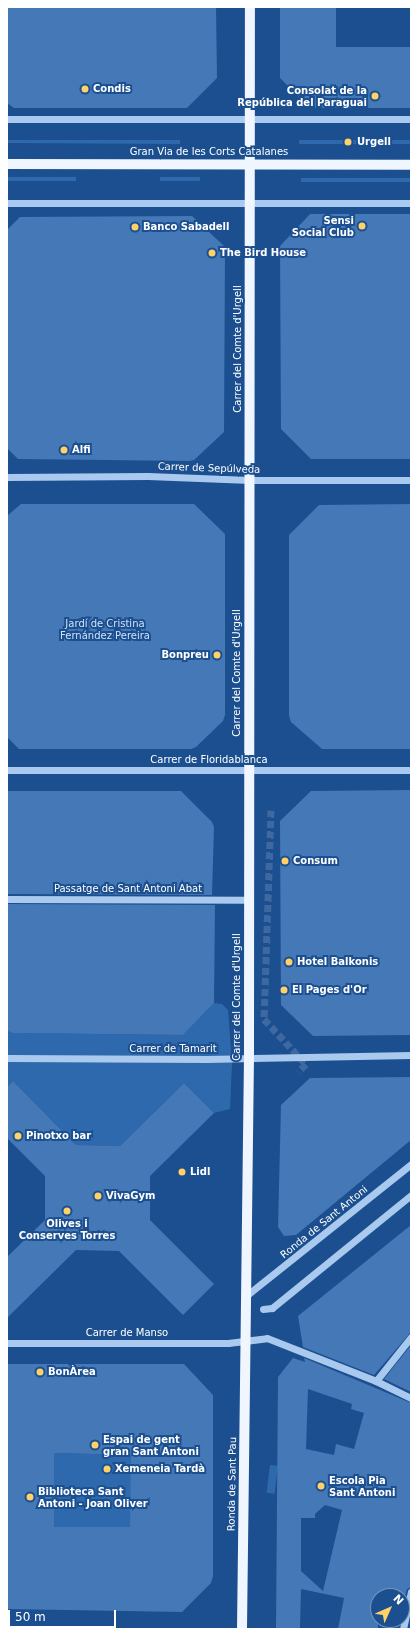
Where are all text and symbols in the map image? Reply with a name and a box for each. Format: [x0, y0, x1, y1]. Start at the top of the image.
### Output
place label: Condis [93, 83, 131, 95]
marker: Condis [80, 84, 90, 94]
place label: Consolat de la República del Paraguai [237, 84, 367, 108]
marker: Consolat de la República del Paraguai [370, 91, 380, 101]
marker: Urgell [342, 136, 354, 148]
place label: Urgell [357, 136, 391, 148]
street label: Gran Via de les Corts Catalanes [130, 146, 288, 158]
place label: Sensi Social Club [292, 214, 354, 238]
place label: Banco Sabadell [143, 221, 229, 233]
marker: Sensi Social Club [357, 221, 367, 231]
marker: Banco Sabadell [130, 222, 140, 232]
place label: The Bird House [220, 247, 306, 259]
marker: The Bird House [207, 248, 217, 258]
street label: Carrer del Comte d'Urgell [232, 285, 244, 413]
place label: Alfi [72, 444, 91, 456]
marker: Alfi [59, 445, 69, 455]
street label: Carrer de Sepúlveda [158, 460, 260, 476]
street label: Carrer del Comte d'Urgell [231, 609, 243, 737]
park label: Jardí de Cristina Fernández Pereira [60, 617, 150, 640]
place label: Bonpreu [161, 649, 209, 661]
marker: Bonpreu [212, 650, 222, 660]
street label: Carrer de Floridablanca [150, 754, 268, 766]
place label: Consum [293, 855, 338, 867]
marker: Consum [280, 856, 290, 866]
street label: Passatge de Sant Antoni Abat [54, 883, 202, 895]
street label: Carrer del Comte d'Urgell [231, 933, 243, 1061]
place label: Hotel Balkonis [297, 956, 378, 968]
marker: Hotel Balkonis [284, 957, 294, 967]
place label: El Pages d'Or [292, 984, 367, 996]
marker: El Pages d'Or [279, 985, 289, 995]
street label: Carrer de Tamarit [129, 1043, 217, 1055]
place label: Pinotxo bar [26, 1130, 91, 1142]
marker: Pinotxo bar [13, 1131, 23, 1141]
place label: Lidl [190, 1166, 210, 1178]
marker: Lidl [177, 1167, 187, 1177]
street label: Ronda de Sant Antoni [278, 1183, 370, 1261]
place label: VivaGym [106, 1190, 155, 1202]
marker: VivaGym [93, 1191, 103, 1201]
marker: Olives i Conserves Torres [62, 1206, 72, 1216]
place label: Olives i Conserves Torres [19, 1217, 115, 1240]
street label: Carrer de Manso [86, 1327, 168, 1339]
place label: BonÀrea [48, 1366, 96, 1378]
marker: BonÀrea [35, 1367, 45, 1377]
place label: Espai de gent gran Sant Antoni [103, 1433, 199, 1456]
street label: Ronda de Sant Pau [225, 1437, 239, 1531]
marker: Espai de gent gran Sant Antoni [90, 1440, 100, 1450]
place label: Xemeneia Tardà [115, 1463, 205, 1475]
marker: Xemeneia Tardà [102, 1464, 112, 1474]
place label: Escola Pia Sant Antoni [329, 1474, 395, 1498]
marker: Escola Pia Sant Antoni [316, 1481, 326, 1491]
place label: Biblioteca Sant Antoni - Joan Oliver [38, 1485, 148, 1508]
marker: Biblioteca Sant Antoni - Joan Oliver [25, 1492, 35, 1502]
north arrow [370, 1588, 410, 1628]
text: N [390, 1592, 406, 1608]
scale bar [10, 1602, 118, 1628]
text: 50 m [15, 1610, 46, 1624]

